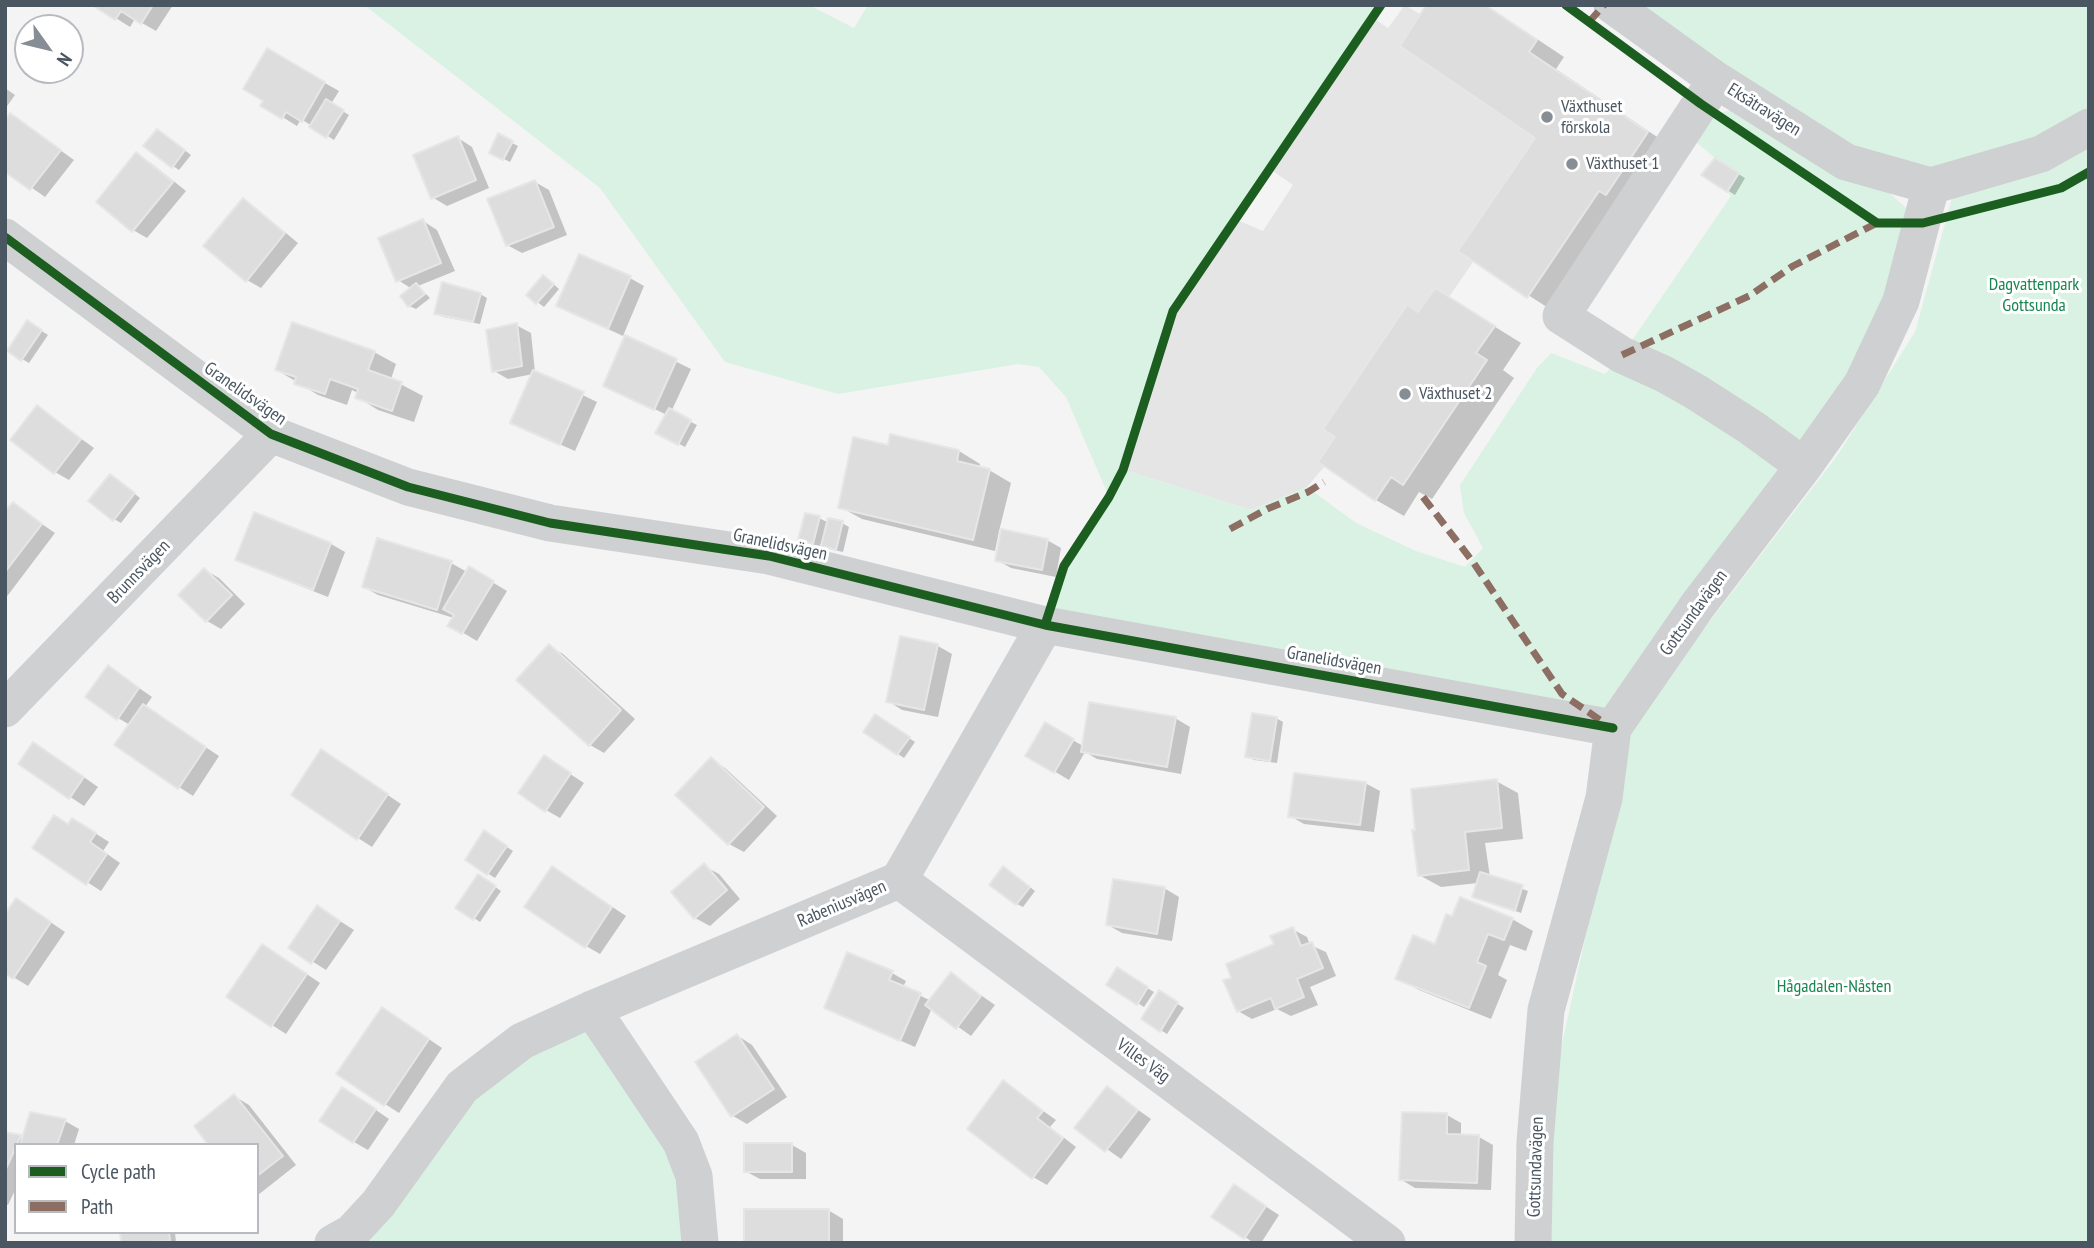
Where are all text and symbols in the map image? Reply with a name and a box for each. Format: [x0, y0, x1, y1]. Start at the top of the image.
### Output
north arrow [14, 14, 84, 84]
text: N [52, 49, 78, 71]
street label: Eksätravägen [1723, 79, 1805, 141]
place label: Växthuset förskola [1561, 96, 1622, 138]
marker: Växthuset förskola [1539, 109, 1555, 125]
place label: Växthuset 1 [1586, 153, 1659, 175]
marker: Växthuset 1 [1564, 156, 1580, 172]
park label: Dagvattenpark Gottsunda [1989, 274, 2079, 316]
street label: Granelidsvägen [200, 358, 290, 430]
place label: Växthuset 2 [1419, 383, 1492, 405]
marker: Växthuset 2 [1397, 386, 1413, 402]
street label: Granelidsvägen [731, 524, 829, 566]
street label: Brunnsvägen [103, 536, 175, 608]
street label: Gottsundavägen [1656, 566, 1732, 660]
street label: Granelidsvägen [1285, 642, 1383, 680]
street label: Rabeniusvägen [794, 876, 890, 932]
park label: Hågadalen-Nåsten [1777, 976, 1891, 998]
street label: Villes Väg [1112, 1034, 1174, 1088]
street label: Gottsundavägen [1523, 1116, 1549, 1218]
legend [14, 1143, 259, 1234]
text: Cycle path [81, 1158, 156, 1185]
text: Path [81, 1193, 113, 1220]

